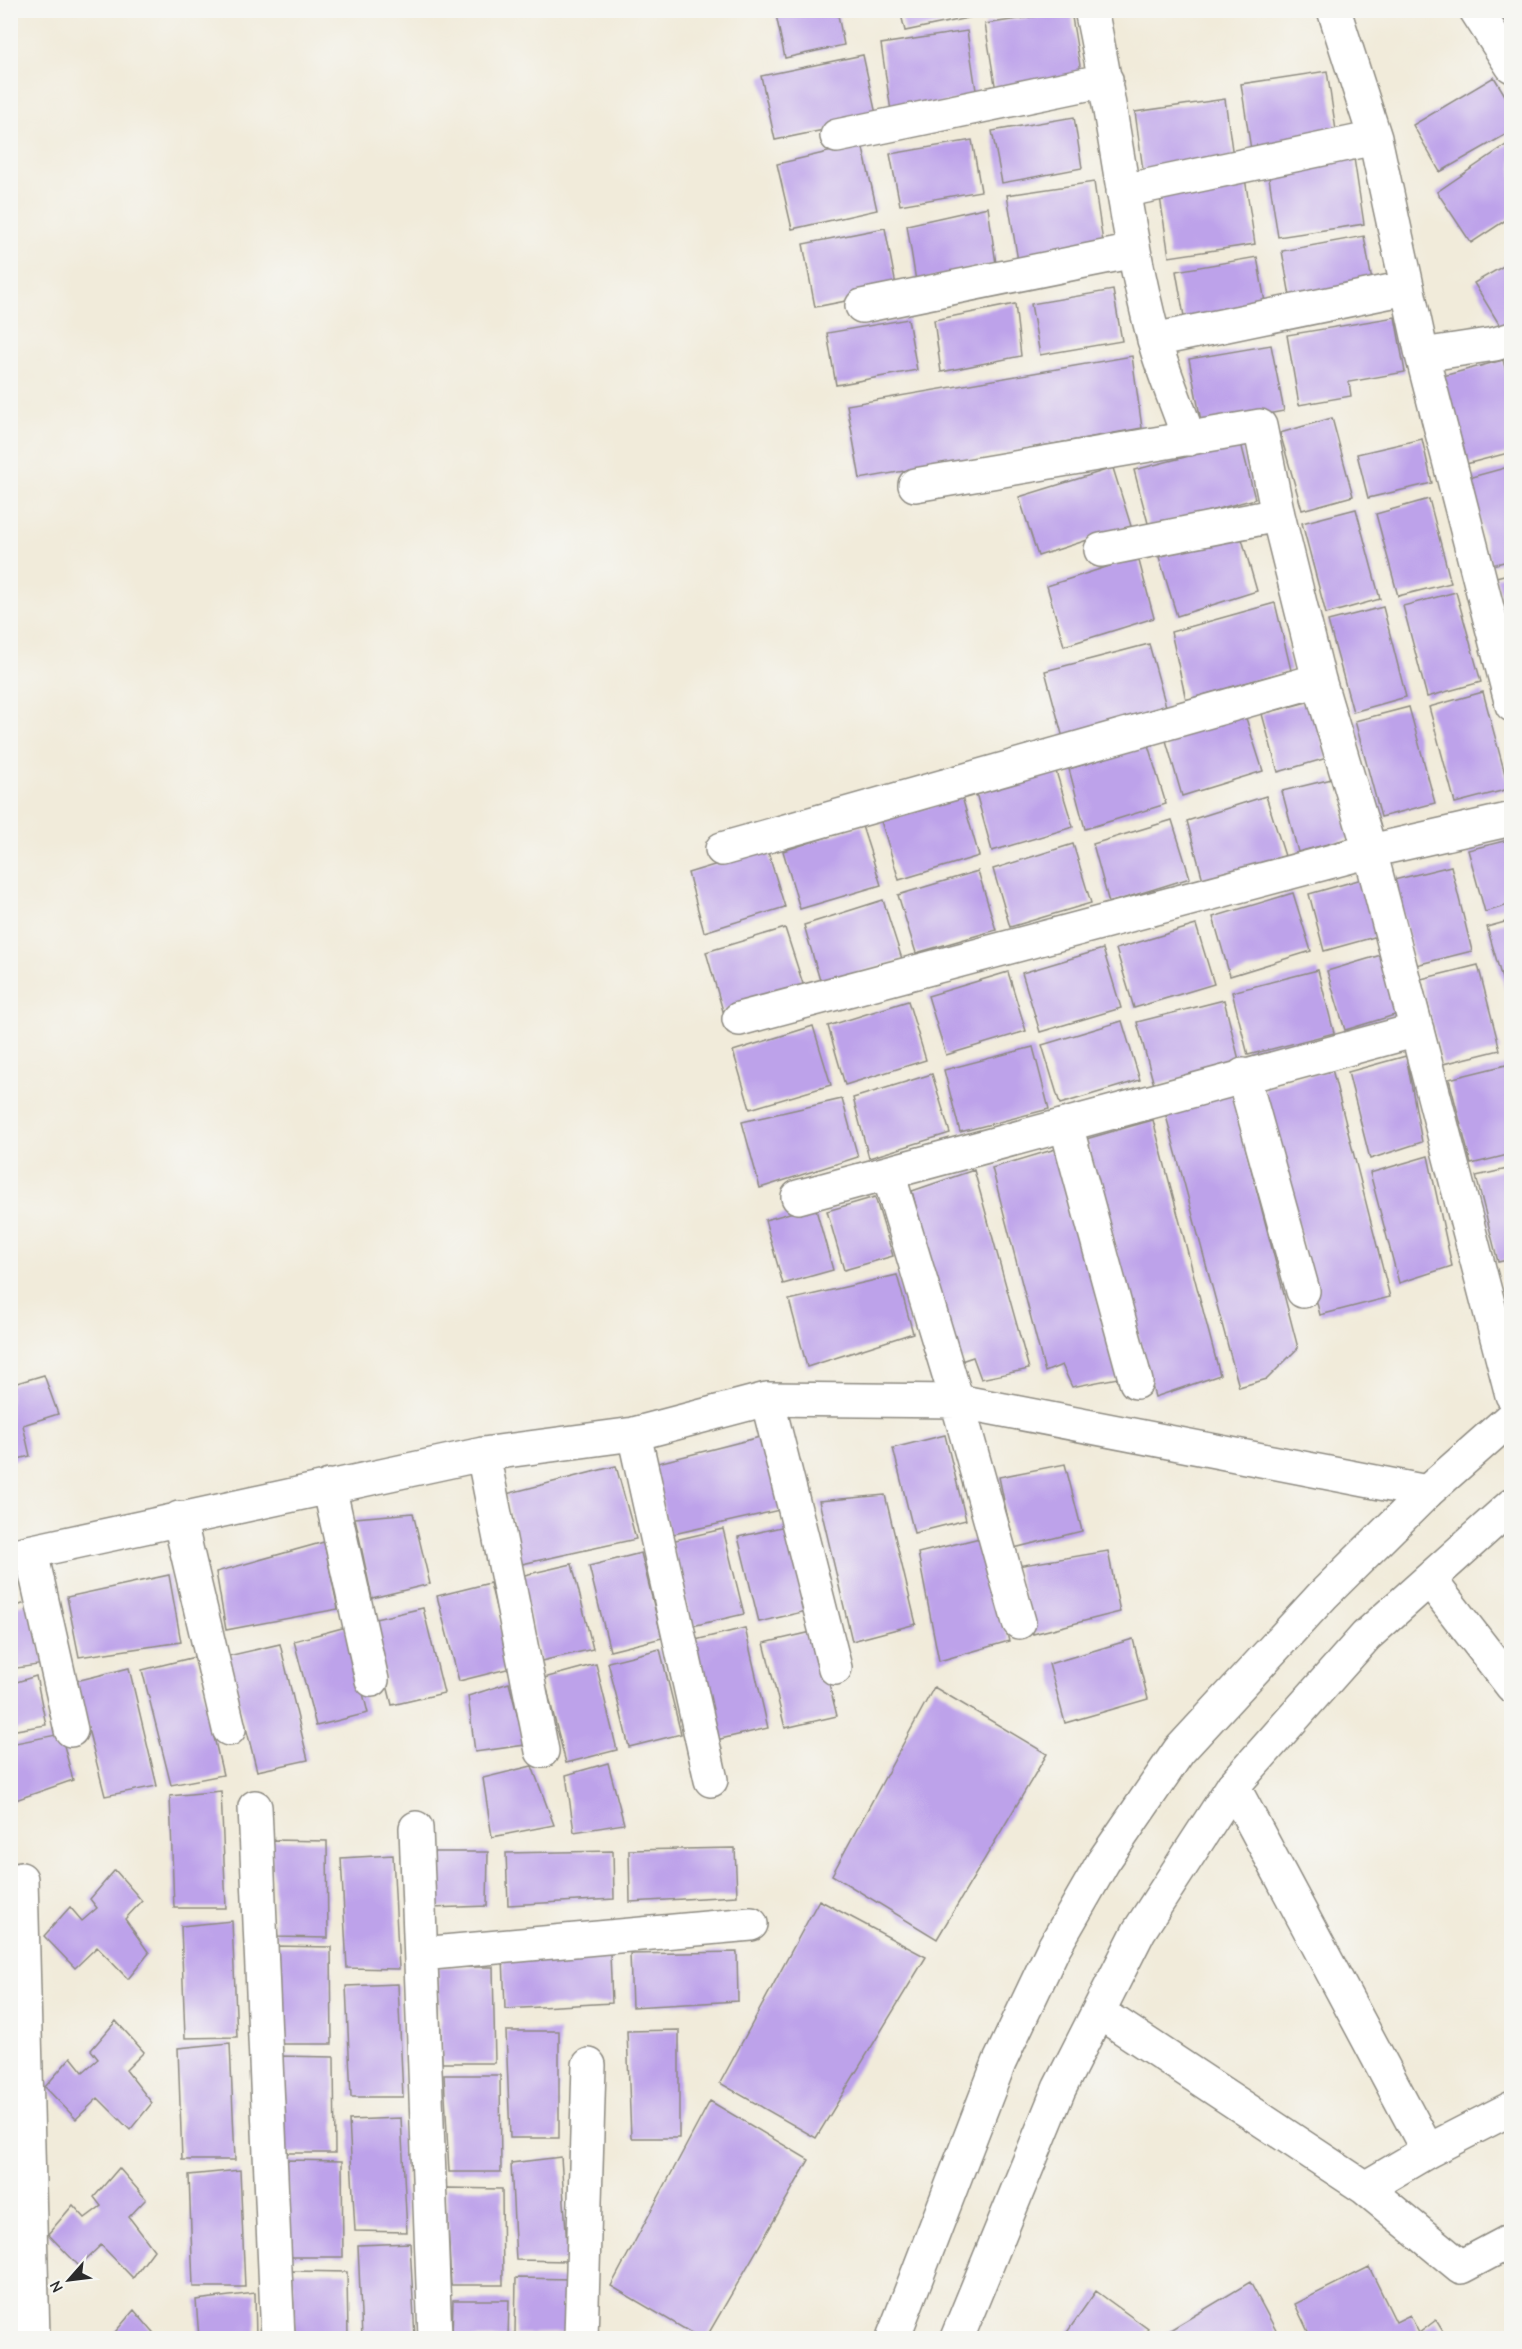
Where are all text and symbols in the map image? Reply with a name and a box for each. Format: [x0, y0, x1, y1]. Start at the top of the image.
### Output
north arrow [39, 2250, 99, 2310]
text: N [46, 2278, 67, 2295]

